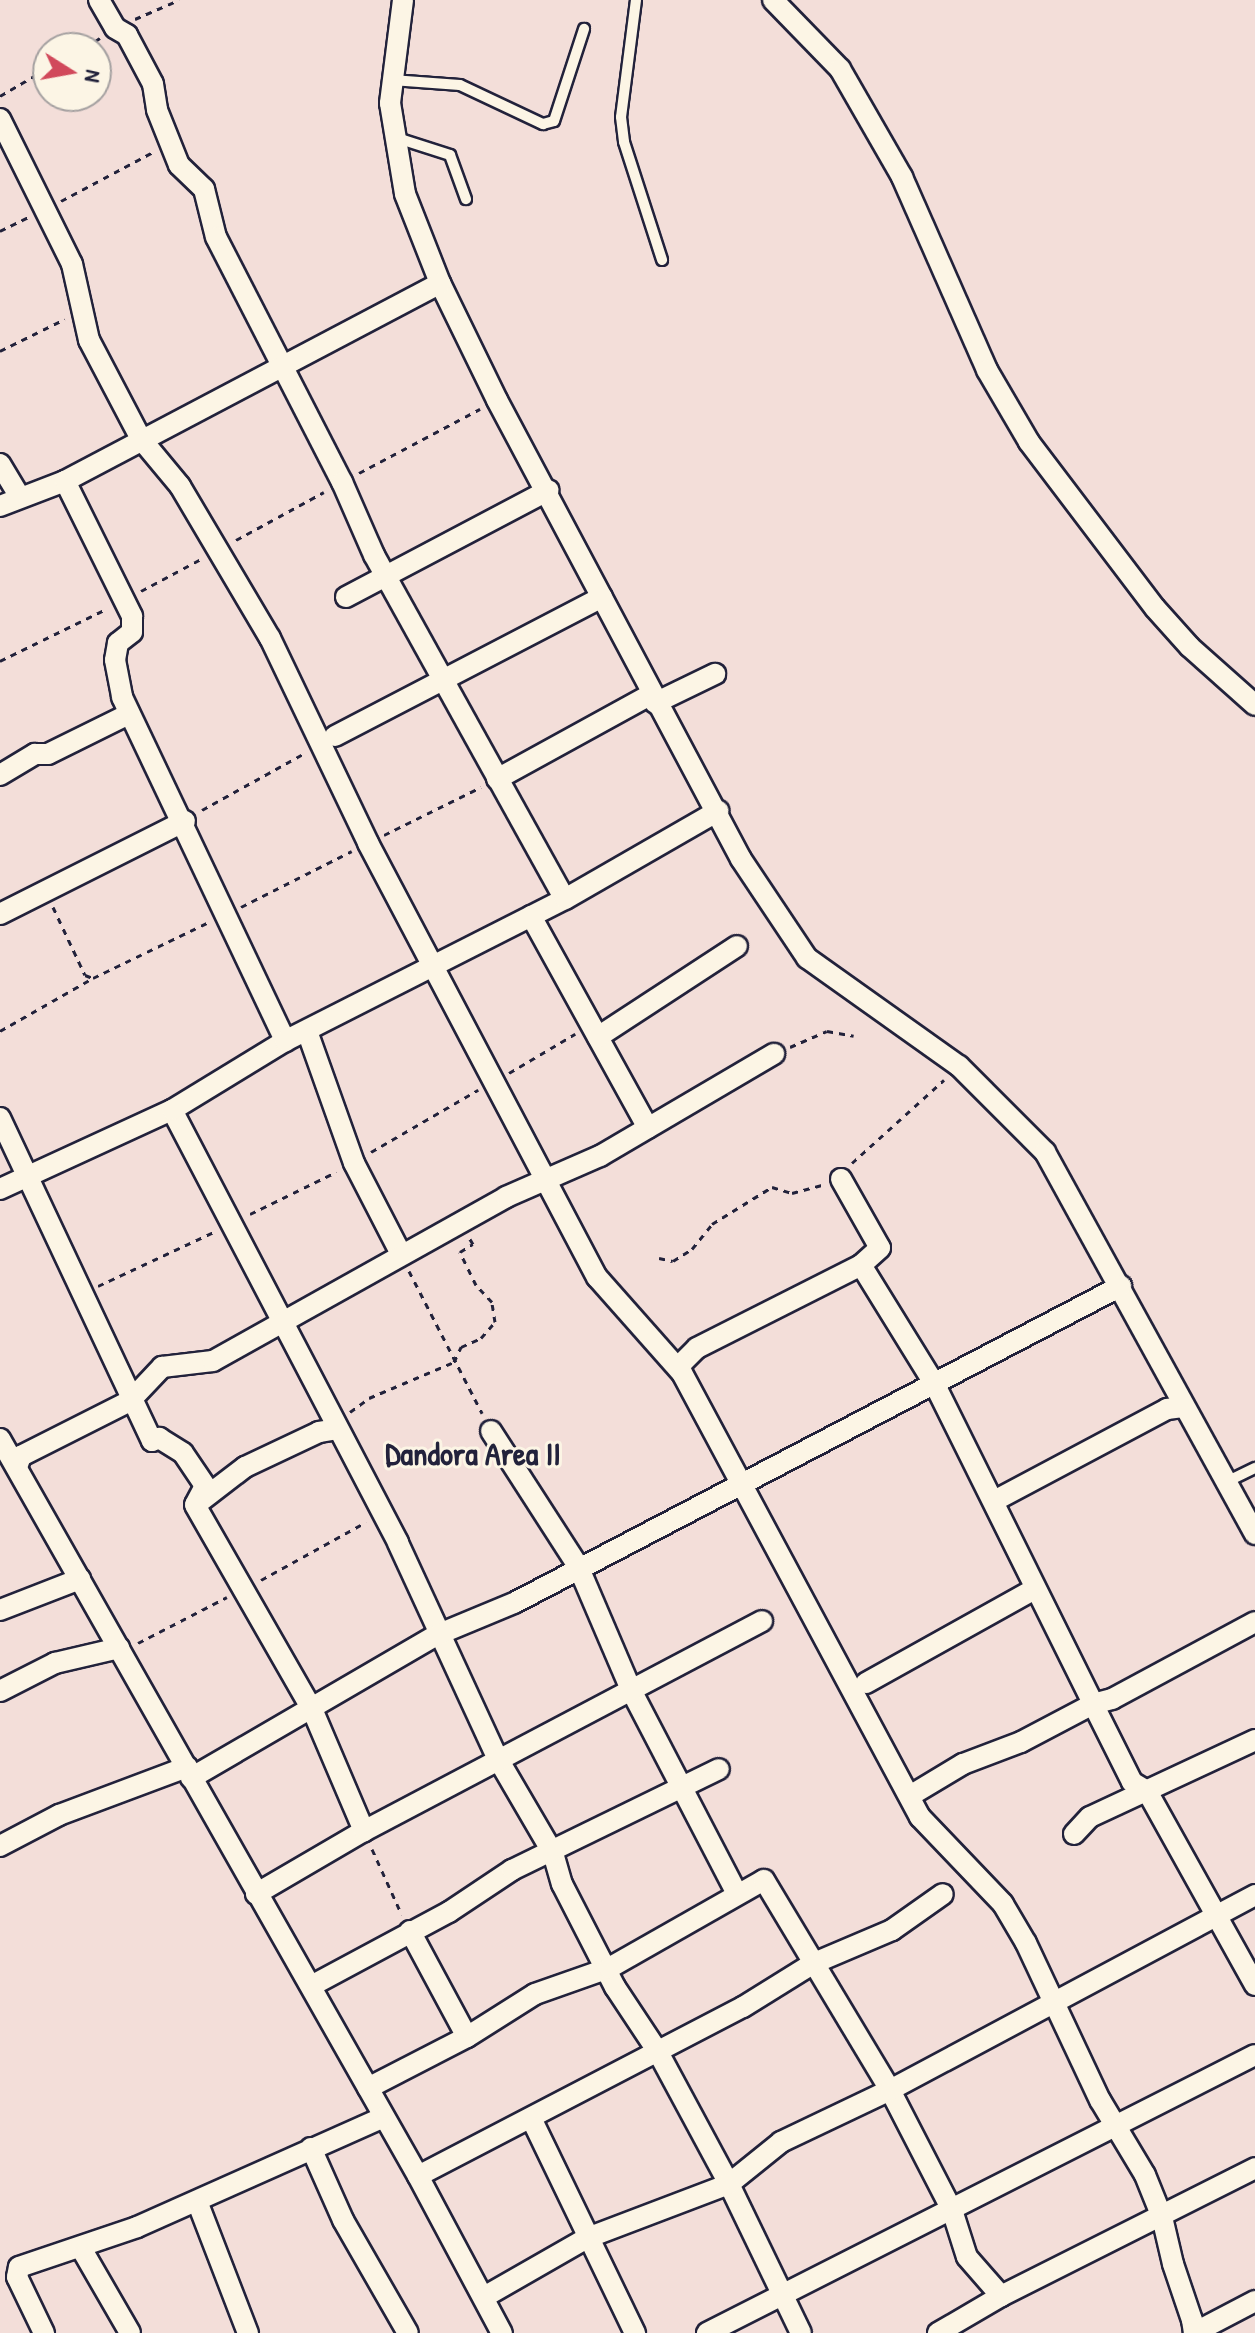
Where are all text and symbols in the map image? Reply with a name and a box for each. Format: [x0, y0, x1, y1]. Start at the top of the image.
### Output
north arrow [32, 32, 112, 112]
text: N [78, 68, 109, 85]
district label: Dandora Area II [385, 1435, 561, 1473]

